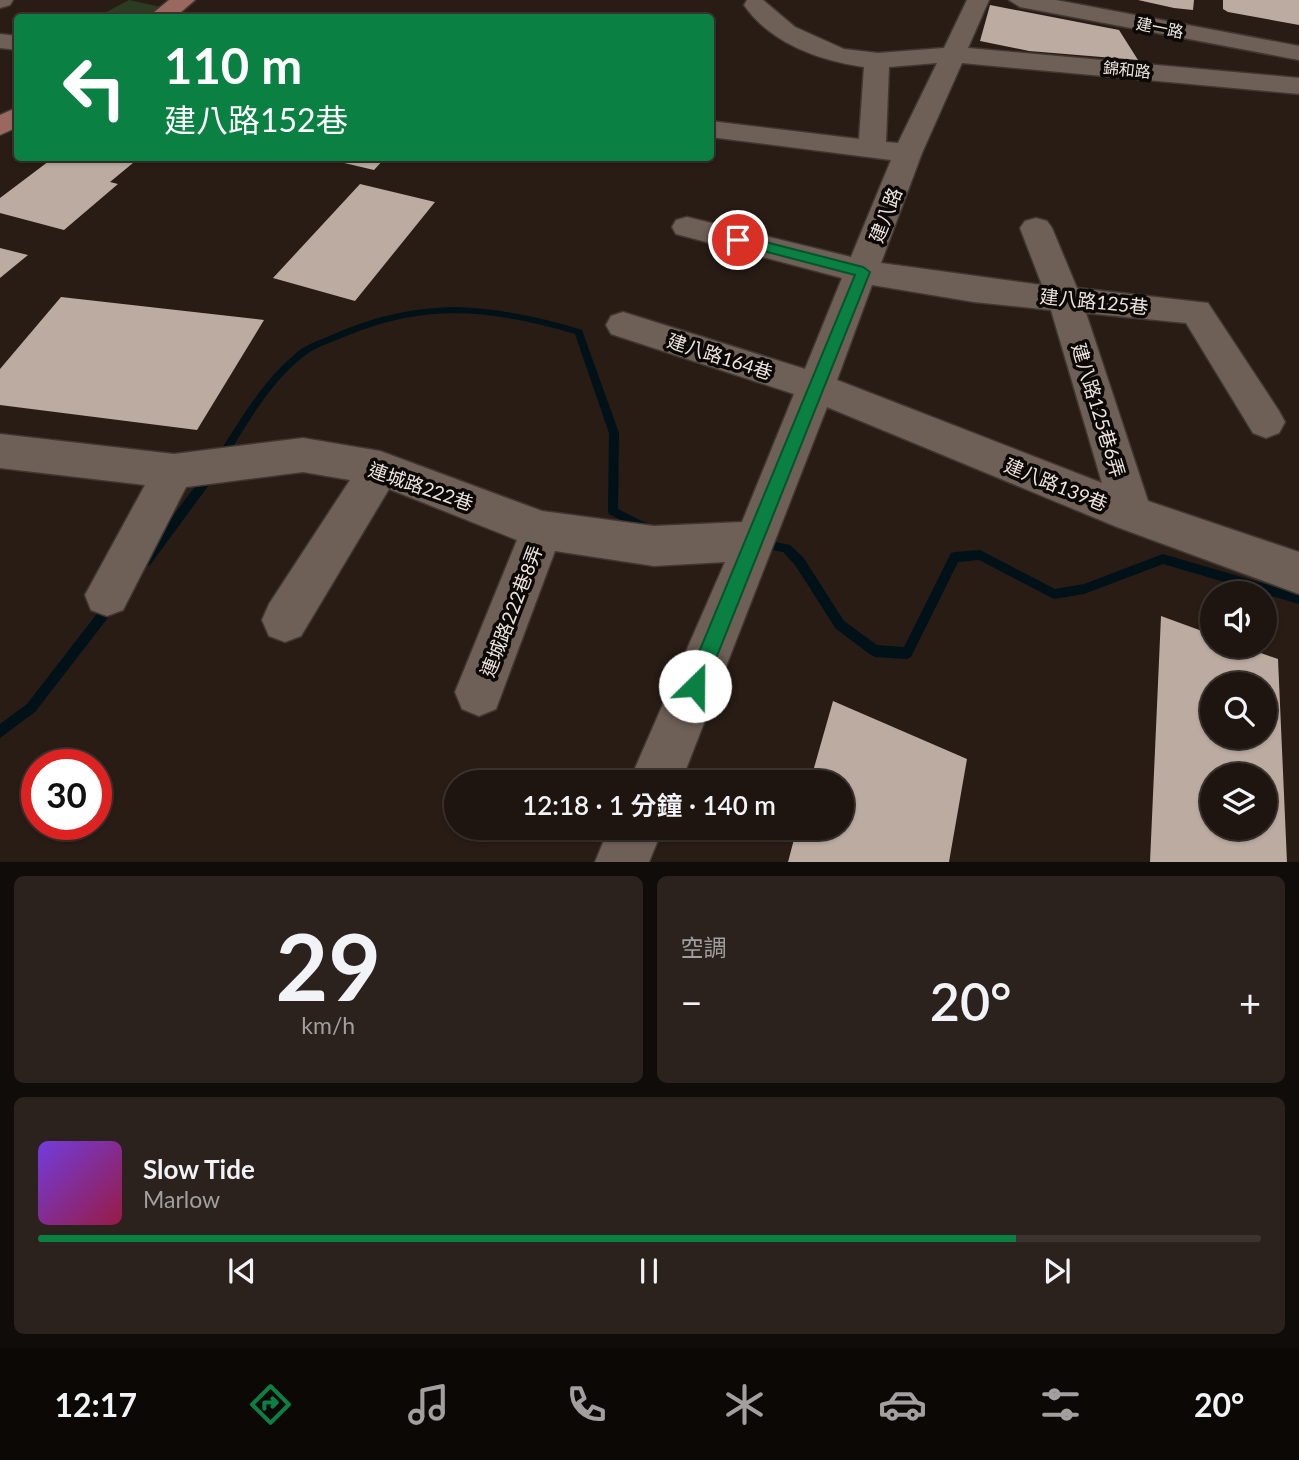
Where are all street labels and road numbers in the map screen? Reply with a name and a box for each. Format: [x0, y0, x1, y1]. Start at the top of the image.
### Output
street label: 建一路 [1135, 13, 1185, 41]
street label: 錦和路 [1102, 57, 1152, 81]
street label: 建八路 [864, 184, 906, 246]
street label: 建八路125巷 [1039, 284, 1149, 318]
street label: 建八路164巷 [665, 328, 775, 384]
street label: 建八路125巷6弄 [1068, 340, 1130, 480]
street label: 建八路139巷 [1001, 453, 1111, 515]
street label: 連城路222巷 [366, 457, 476, 515]
street label: 連城路222巷8弄 [475, 542, 547, 680]

